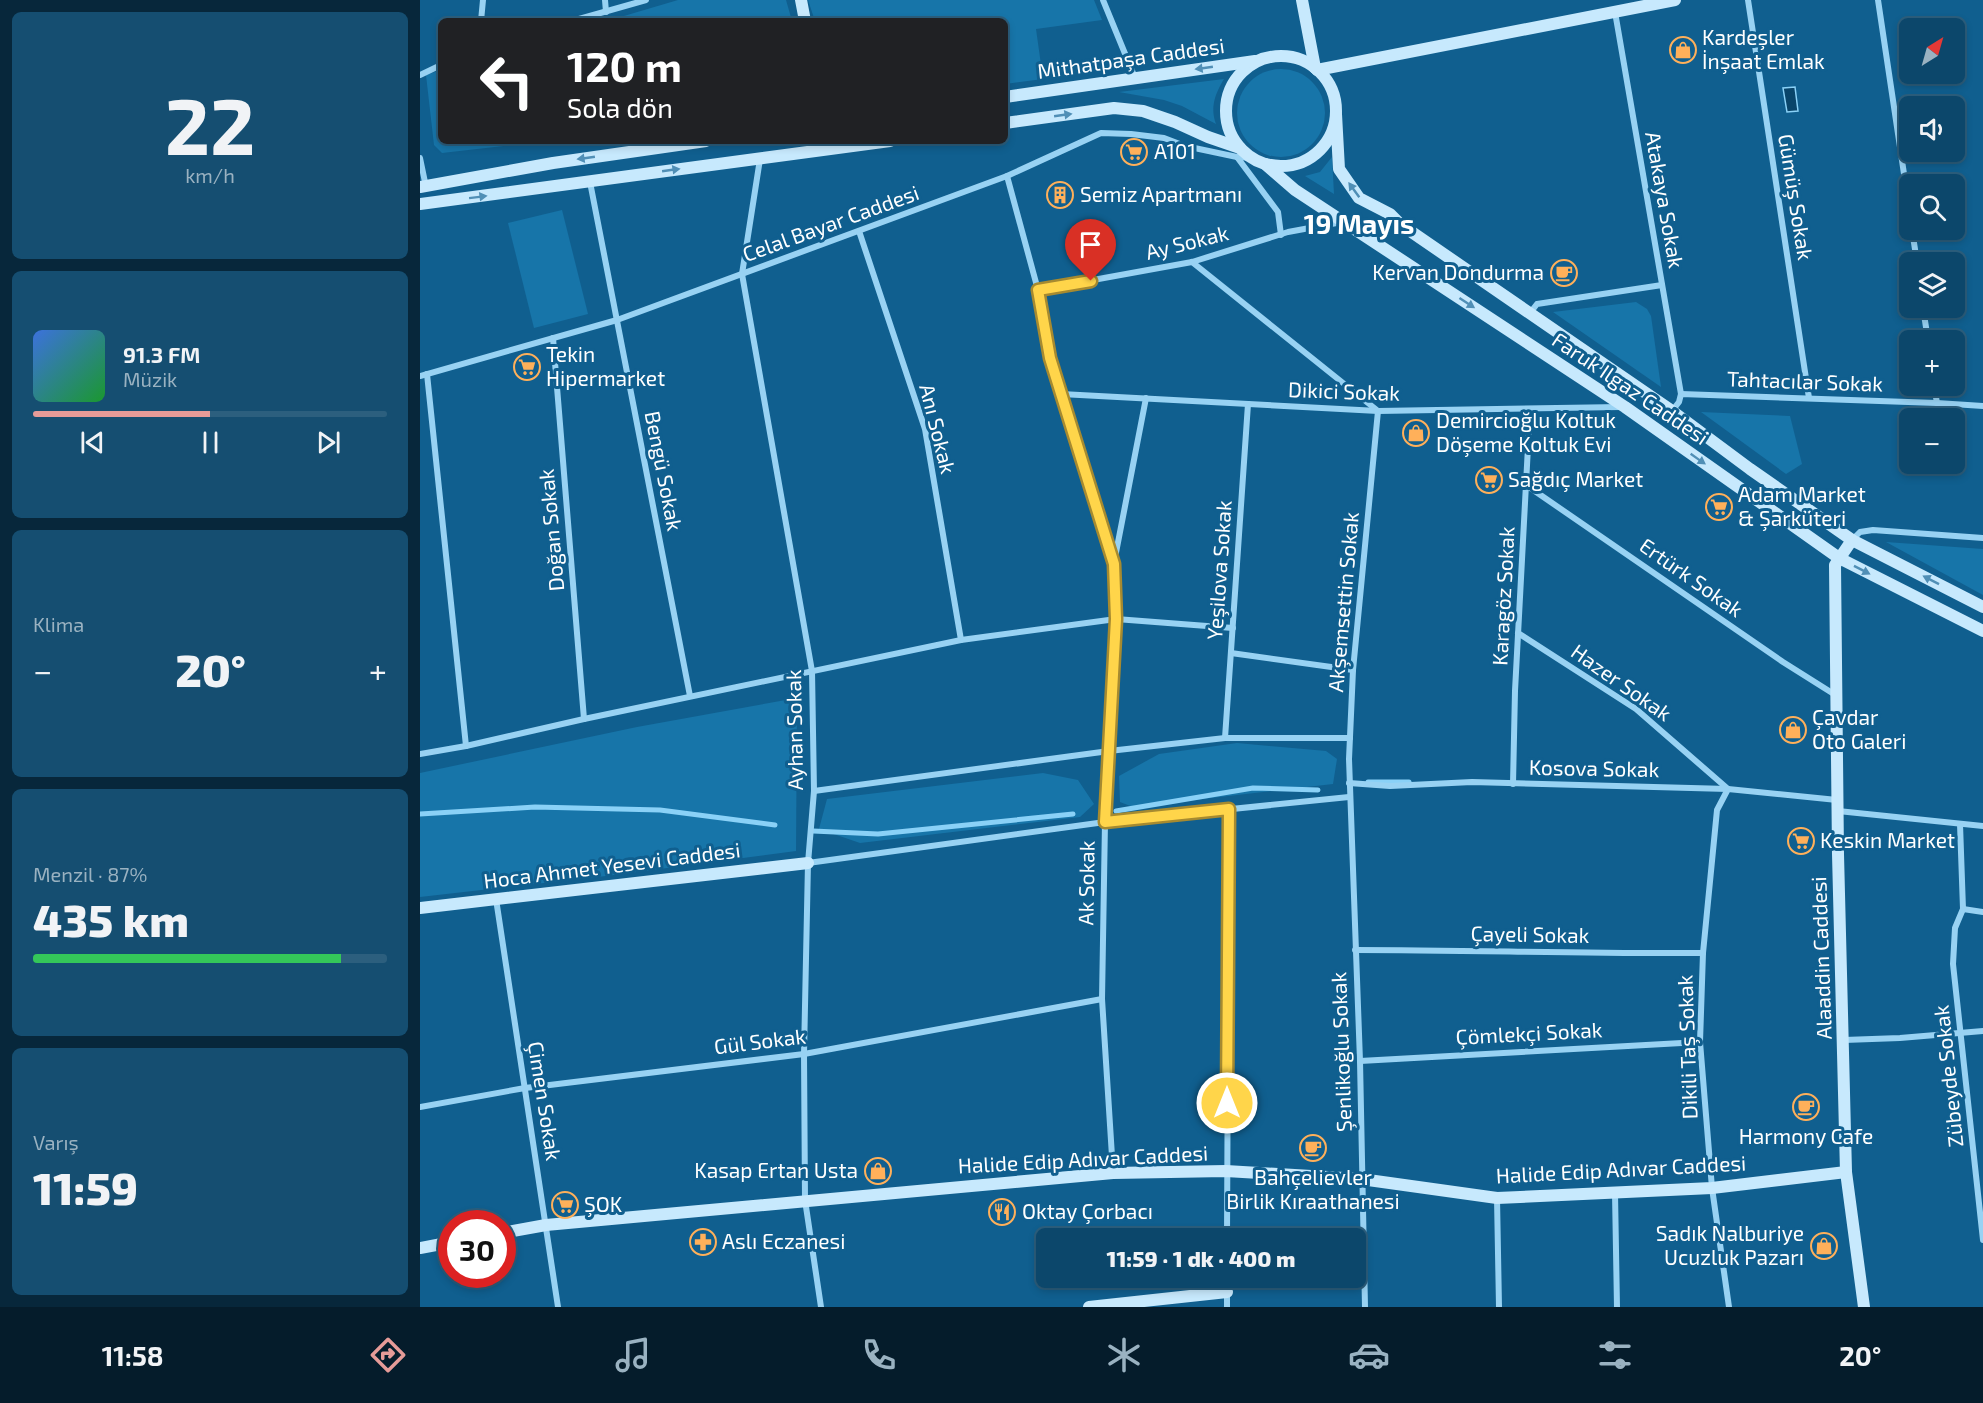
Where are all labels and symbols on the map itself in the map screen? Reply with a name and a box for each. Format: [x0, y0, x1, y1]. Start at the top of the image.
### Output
north arrow [1899, 18, 1965, 84]
place label: Kardeşler İnşaat Emlak [1702, 24, 1825, 75]
street label: Mithatpaşa Caddesi [1036, 32, 1226, 85]
shop icon: Kardeşler İnşaat Emlak [1668, 35, 1698, 65]
one-way arrow [1194, 64, 1213, 73]
one-way arrow [1054, 111, 1073, 120]
street label: Atakaya Sokak [1641, 129, 1690, 270]
street label: Gümüş Sokak [1772, 132, 1819, 262]
supermarket icon: A101 [1119, 137, 1149, 167]
place label: A101 [1154, 138, 1196, 163]
one-way arrow [576, 154, 595, 163]
one-way arrow [662, 165, 681, 175]
street label: Celal Bayar Caddesi [739, 179, 922, 266]
building icon: Semiz Apartmanı [1045, 180, 1075, 210]
place label: Semiz Apartmanı [1080, 181, 1242, 206]
one-way arrow [1348, 182, 1360, 198]
one-way arrow [469, 192, 488, 201]
district label: 19 Mayıs [1304, 207, 1414, 240]
pin [1065, 219, 1116, 281]
street label: Ay Sokak [1143, 219, 1231, 264]
cafe icon: Kervan Dondurma [1549, 258, 1579, 288]
place label: Kervan Dondurma [1372, 259, 1544, 284]
one-way arrow [1459, 297, 1475, 308]
street label: Faruk Ilgaz Caddesi [1548, 326, 1714, 449]
place label: Tekin Hipermarket [546, 341, 665, 390]
supermarket icon: Tekin Hipermarket [512, 352, 542, 382]
street label: Tahtacılar Sokak [1727, 365, 1884, 396]
street label: Dikici Sokak [1288, 376, 1401, 405]
street label: Anı Sokak [915, 381, 962, 476]
place label: Demircioğlu Koltuk Döşeme Koltuk Evi [1436, 407, 1616, 458]
street label: Bengü Sokak [641, 409, 688, 533]
shop icon: Demircioğlu Koltuk Döşeme Koltuk Evi [1401, 418, 1431, 448]
one-way arrow [1690, 453, 1706, 465]
supermarket icon: Sağdıç Market [1474, 465, 1504, 495]
place label: Sağdıç Market [1508, 466, 1643, 493]
street label: Doğan Sokak [533, 468, 568, 592]
place label: Adam Market & Şarküteri [1738, 481, 1866, 532]
supermarket icon: Adam Market & Şarküteri [1704, 492, 1734, 522]
street label: Yeşilova Sokak [1201, 499, 1238, 641]
street label: Akşemsettin Sokak [1322, 510, 1365, 693]
street label: Karagöz Sokak [1486, 525, 1519, 666]
street label: Ertürk Sokak [1635, 532, 1749, 622]
one-way arrow [1854, 565, 1871, 575]
one-way arrow [1922, 575, 1939, 585]
street label: Hazer Sokak [1567, 638, 1677, 726]
street label: Ayhan Sokak [780, 669, 807, 791]
place label: Çavdar Oto Galeri [1812, 704, 1907, 753]
shop icon: Çavdar Oto Galeri [1778, 715, 1808, 745]
street label: Kosova Sokak [1529, 754, 1660, 781]
supermarket icon: Keskin Market [1786, 826, 1816, 856]
place label: Keskin Market [1820, 827, 1955, 852]
street label: Hoca Ahmet Yesevi Caddesi [482, 836, 742, 893]
street label: Ak Sokak [1072, 840, 1099, 926]
street label: Alaaddin Caddesi [1805, 876, 1836, 1040]
street label: Çayeli Sokak [1471, 920, 1590, 949]
street label: Şenlikoğlu Sokak [1325, 971, 1358, 1133]
street label: Dikili Taş Sokak [1671, 974, 1704, 1120]
street label: Zübeyde Sokak [1928, 1004, 1967, 1148]
street label: Çömlekçi Sokak [1455, 1016, 1603, 1051]
street label: Gül Sokak [713, 1022, 807, 1059]
street label: Çimen Sokak [522, 1039, 567, 1163]
position arrow [1195, 1071, 1259, 1135]
cafe icon: Harmony Cafe [1791, 1092, 1821, 1122]
place label: Harmony Cafe [1739, 1123, 1873, 1148]
cafe icon: Bahçelievler Birlik Kıraathanesi [1298, 1133, 1328, 1163]
street label: Halide Edip Adıvar Caddesi [957, 1139, 1209, 1178]
street label: Halide Edip Adıvar Caddesi [1495, 1149, 1747, 1188]
shop icon: Kasap Ertan Usta [863, 1156, 893, 1186]
place label: Kasap Ertan Usta [694, 1157, 858, 1182]
place label: Bahçelievler Birlik Kıraathanesi [1226, 1164, 1400, 1213]
supermarket icon: ŞOK [550, 1190, 580, 1220]
place label: ŞOK [584, 1191, 623, 1218]
restaurant icon: Oktay Çorbacı [987, 1197, 1017, 1227]
place label: Oktay Çorbacı [1022, 1198, 1153, 1225]
speed limit sign: 30 [438, 1210, 516, 1288]
place label: Sadık Nalburiye Ucuzluk Pazarı [1656, 1220, 1804, 1269]
pharmacy icon: Aslı Eczanesi [688, 1227, 718, 1257]
place label: Aslı Eczanesi [722, 1228, 846, 1253]
shop icon: Sadık Nalburiye Ucuzluk Pazarı [1809, 1231, 1839, 1261]

